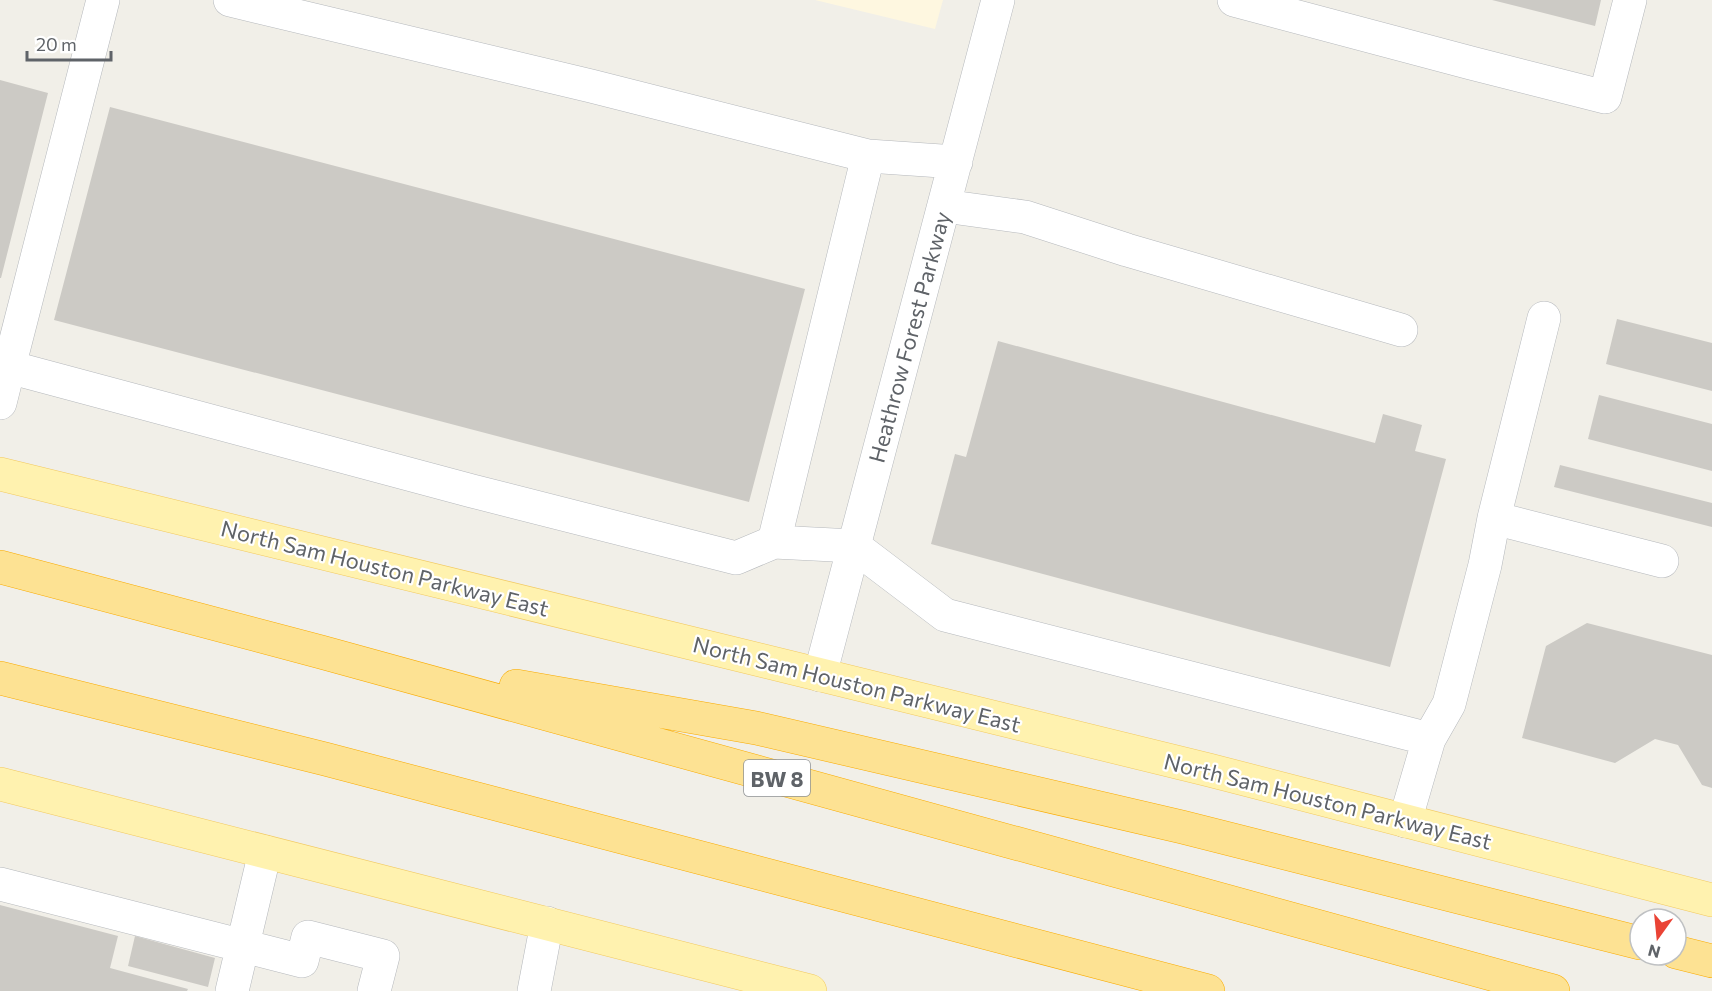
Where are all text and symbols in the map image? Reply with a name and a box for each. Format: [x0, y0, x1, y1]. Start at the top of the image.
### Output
scale bar [27, 24, 111, 62]
text: 20 m [36, 33, 77, 55]
street label: Heathrow Forest Parkway [862, 209, 956, 465]
street label: North Sam Houston Parkway East [218, 514, 552, 622]
street label: North Sam Houston Parkway East [690, 630, 1024, 738]
street label: North Sam Houston Parkway East [1161, 747, 1495, 855]
road number: BW 8 [744, 760, 810, 796]
north arrow [1628, 907, 1688, 967]
text: N [1646, 941, 1662, 963]

